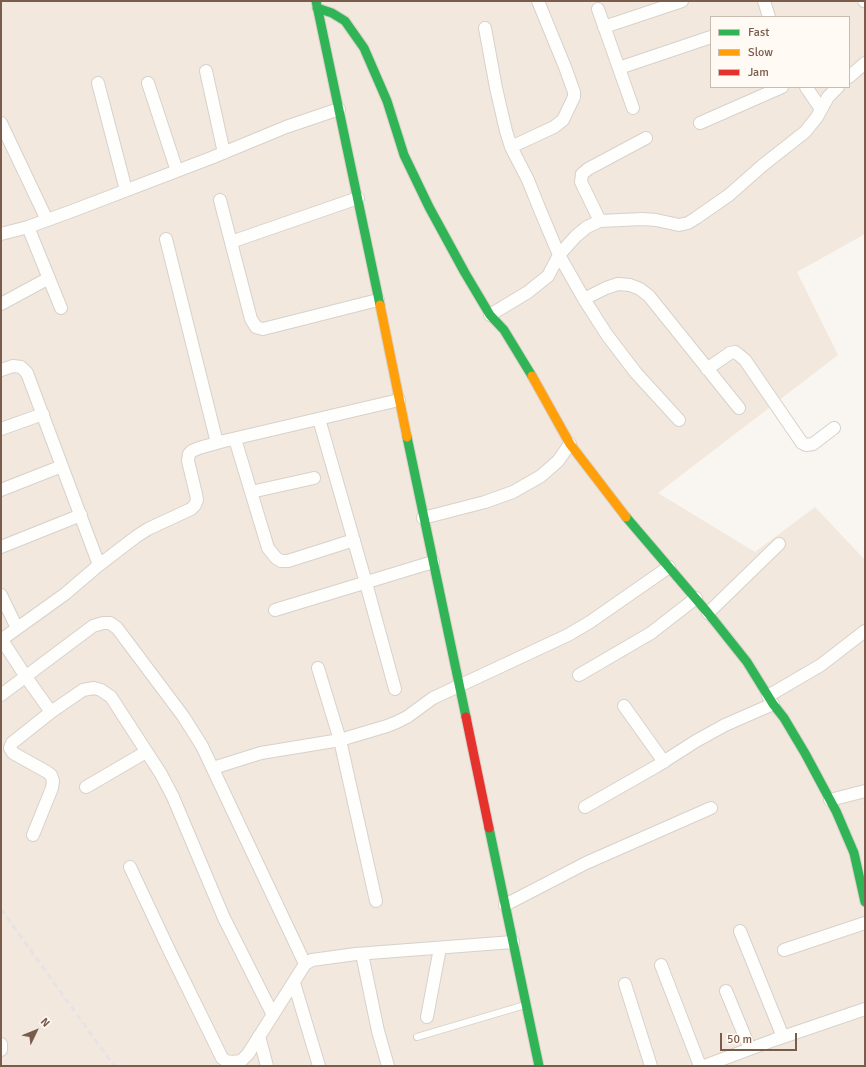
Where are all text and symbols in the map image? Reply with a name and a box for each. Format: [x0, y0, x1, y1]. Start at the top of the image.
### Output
legend [710, 16, 850, 88]
text: Fast [748, 25, 769, 40]
text: Slow [748, 45, 773, 60]
text: Jam [748, 65, 769, 80]
north arrow [16, 1011, 56, 1051]
text: N [38, 1015, 53, 1030]
scale bar [722, 1025, 799, 1051]
text: 50 m [727, 1032, 752, 1047]

